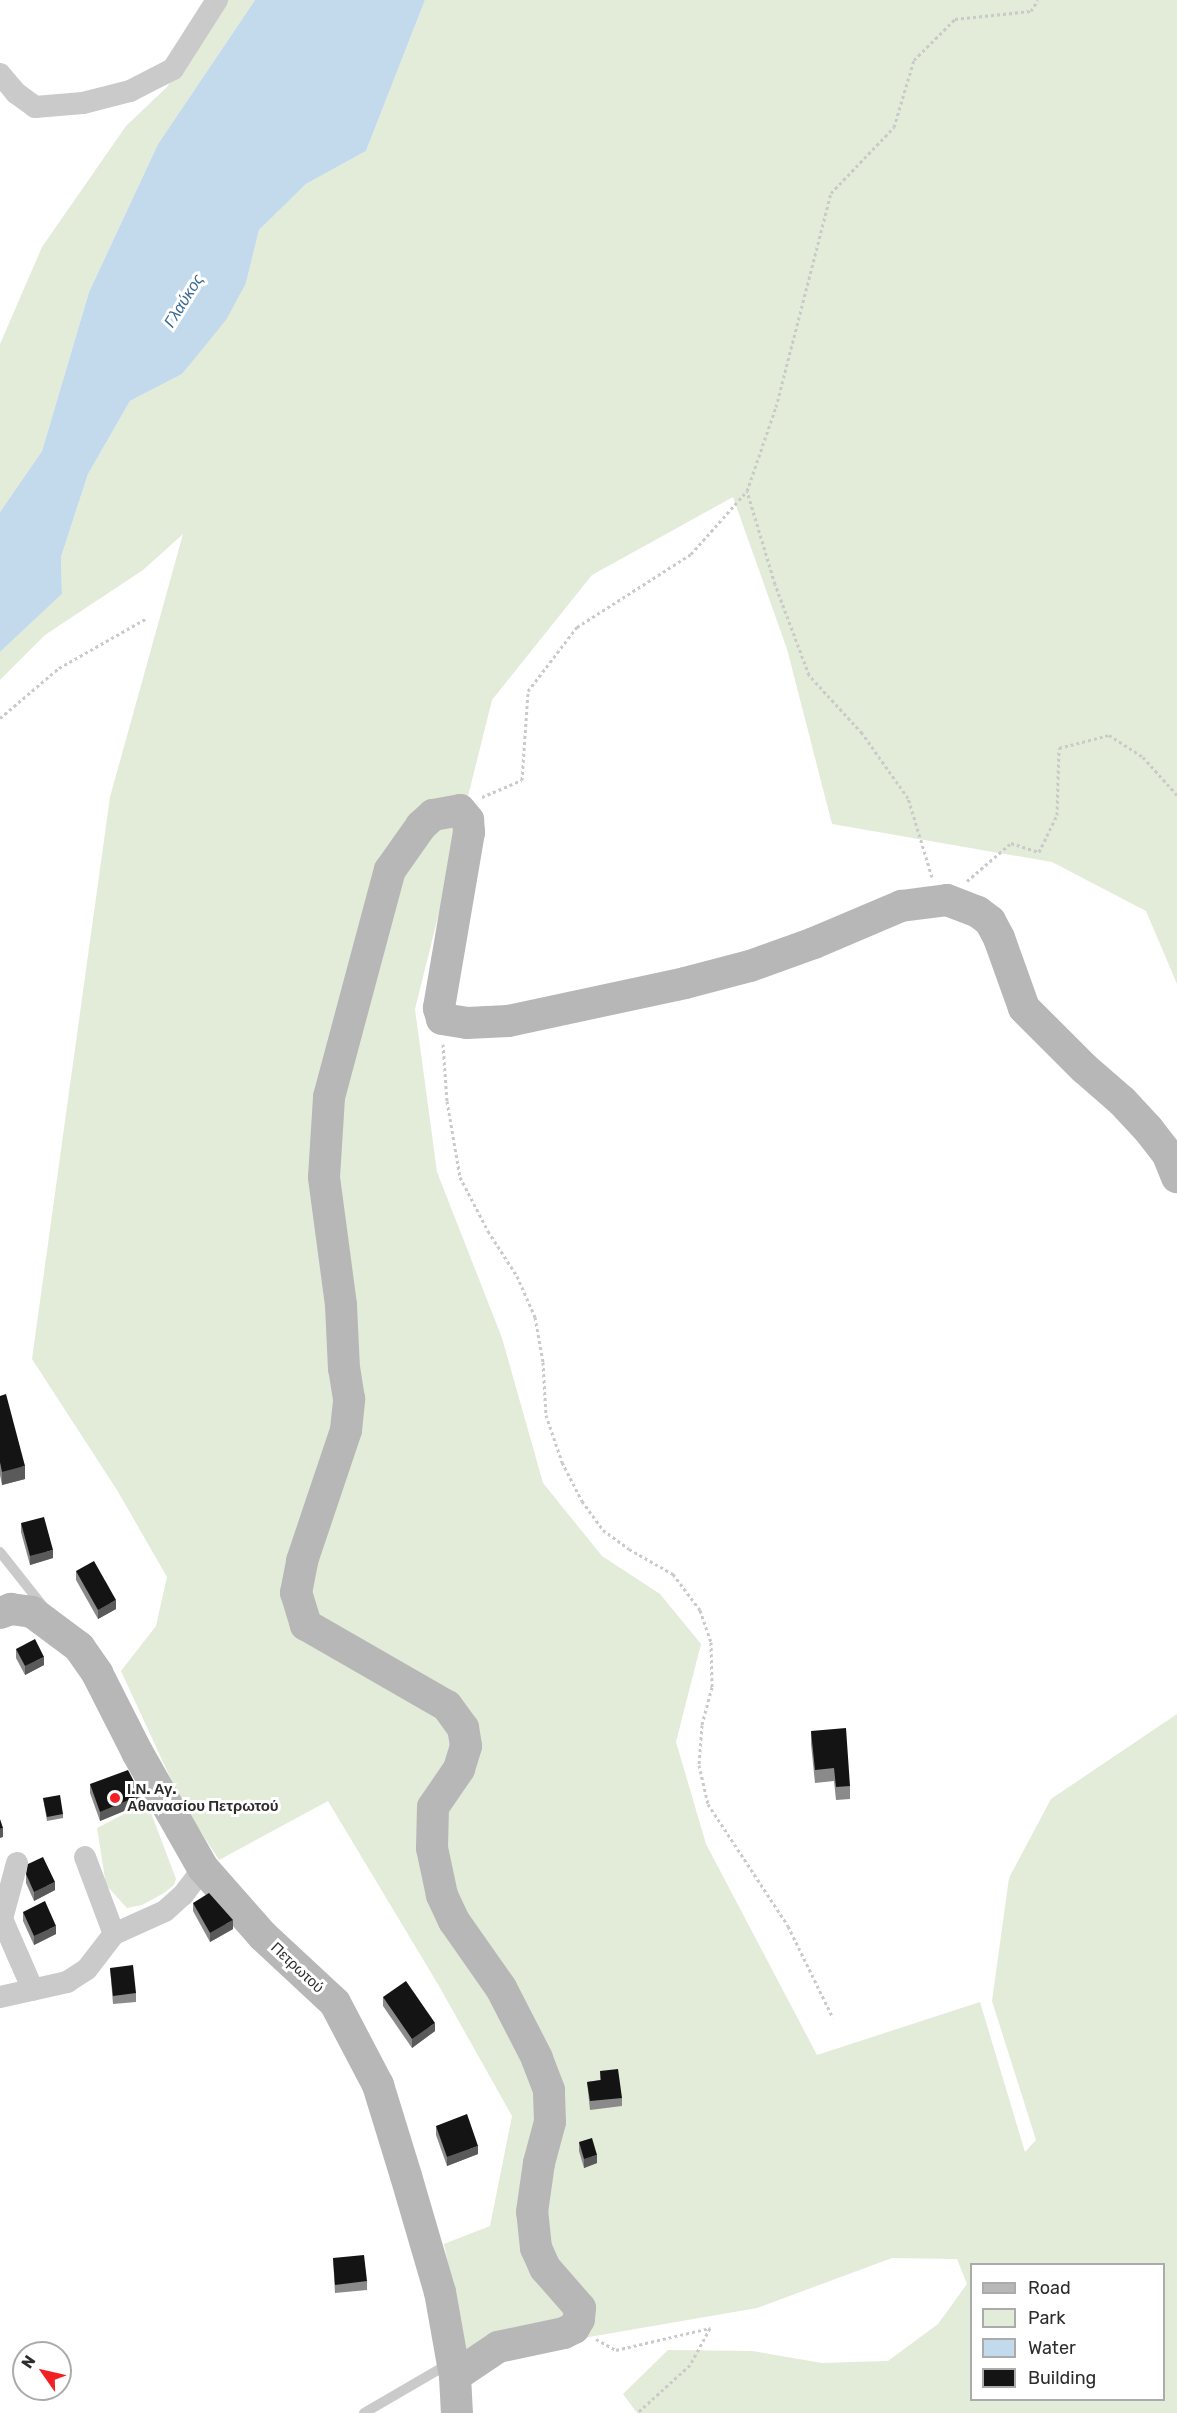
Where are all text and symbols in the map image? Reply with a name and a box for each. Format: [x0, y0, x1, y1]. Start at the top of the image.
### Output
water label: Γλαύκος [160, 271, 208, 331]
place label: Ι.Ν. Αγ. Αθανασίου Πετρωτού [127, 1780, 279, 1815]
marker: Ι.Ν. Αγ. Αθανασίου Πετρωτού [108, 1791, 122, 1805]
street label: Πετρωτού [267, 1939, 327, 1997]
legend [970, 2263, 1165, 2401]
text: Road [1028, 2277, 1071, 2299]
text: Park [1028, 2307, 1065, 2329]
text: Water [1028, 2337, 1076, 2359]
north arrow [12, 2341, 72, 2401]
text: N [17, 2352, 39, 2372]
text: Building [1028, 2367, 1096, 2389]

